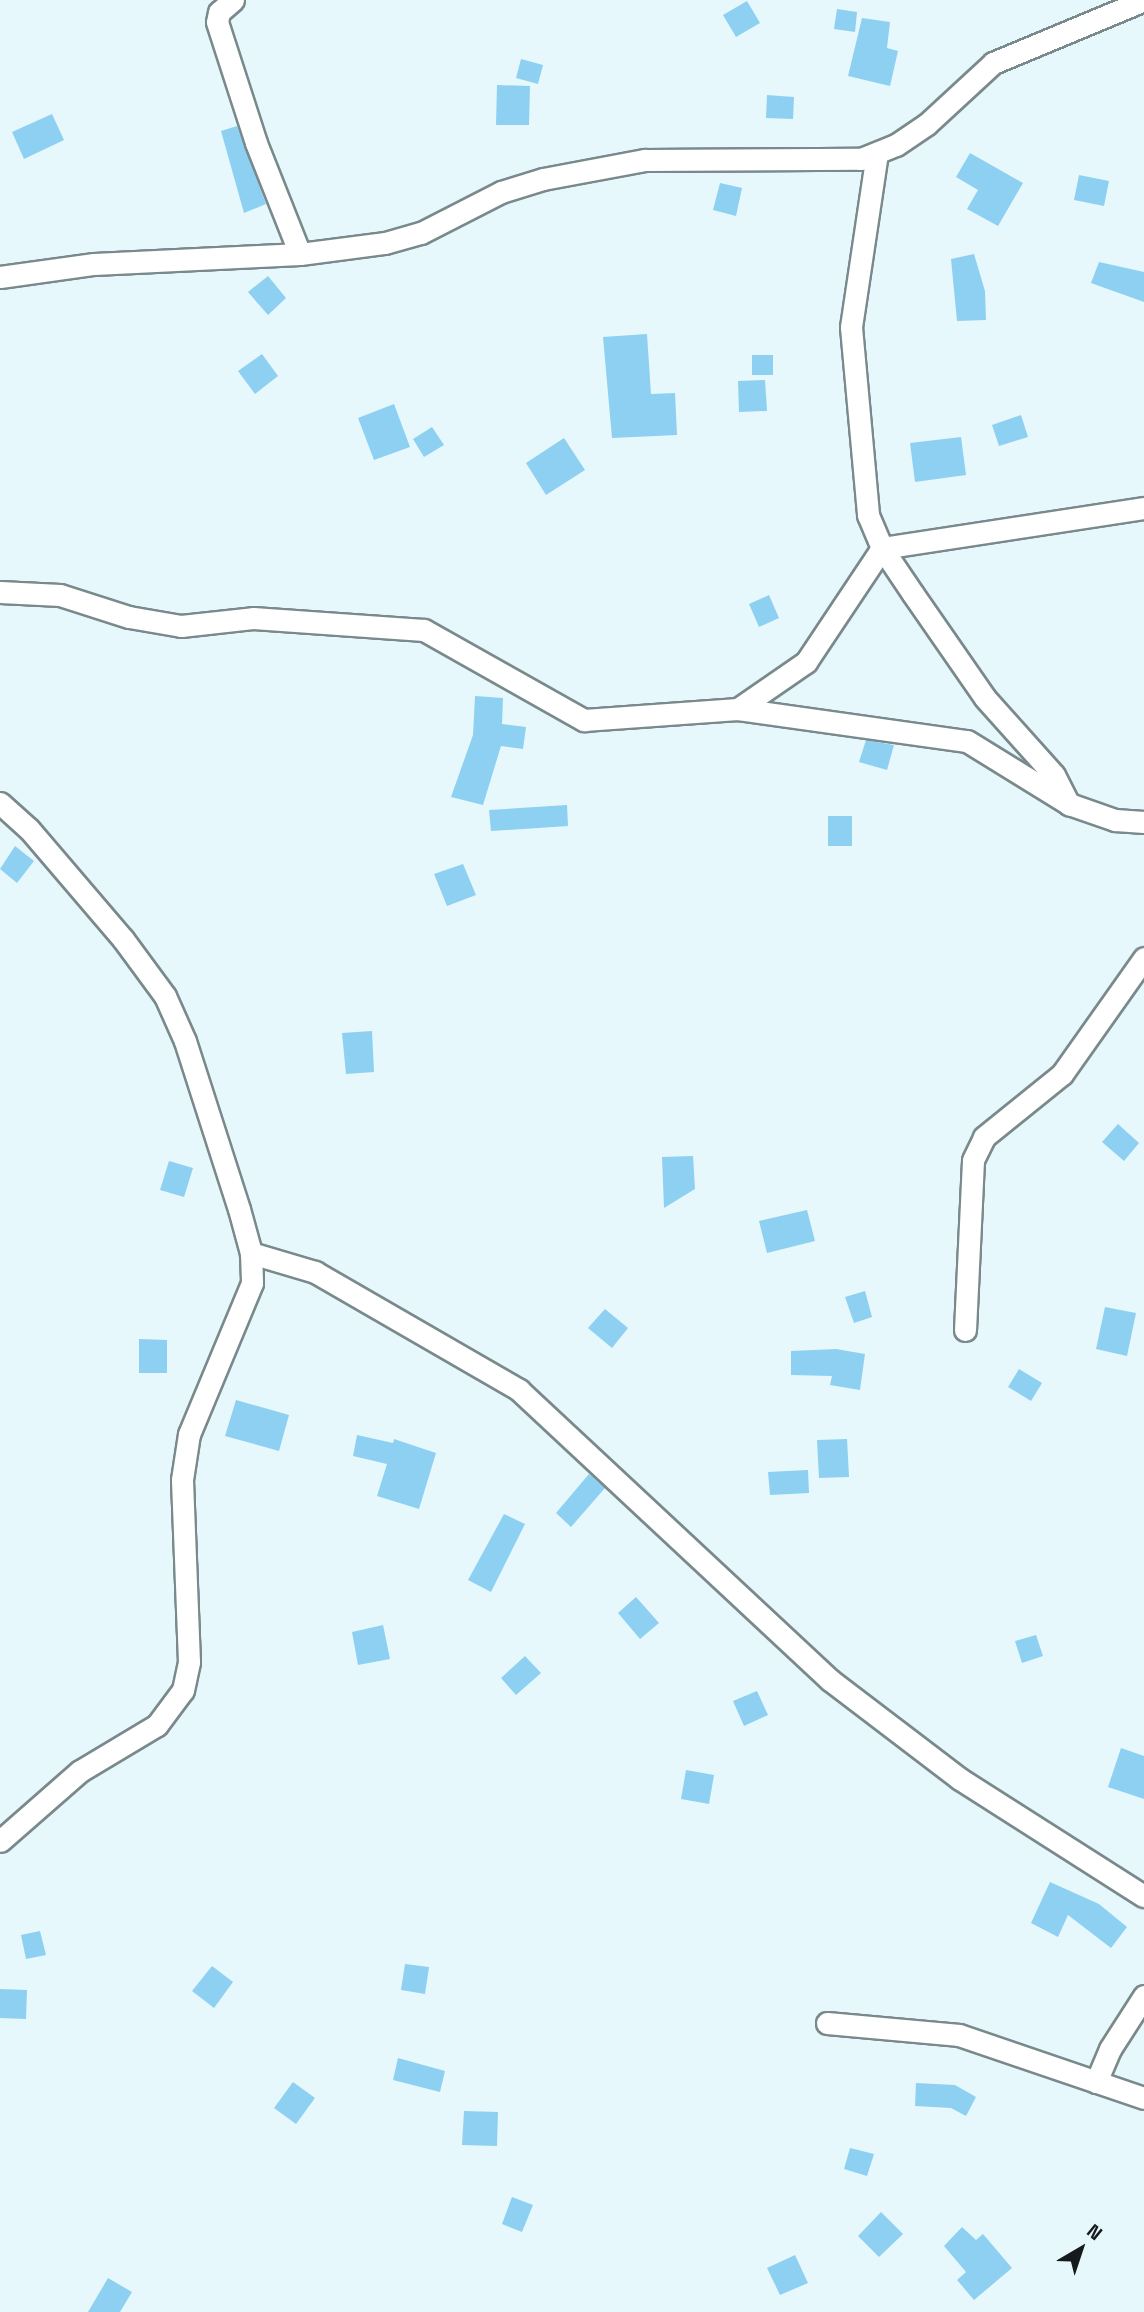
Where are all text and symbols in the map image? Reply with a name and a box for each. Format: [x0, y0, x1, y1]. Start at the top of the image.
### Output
north arrow [1046, 2214, 1116, 2284]
text: N [1082, 2219, 1107, 2246]

